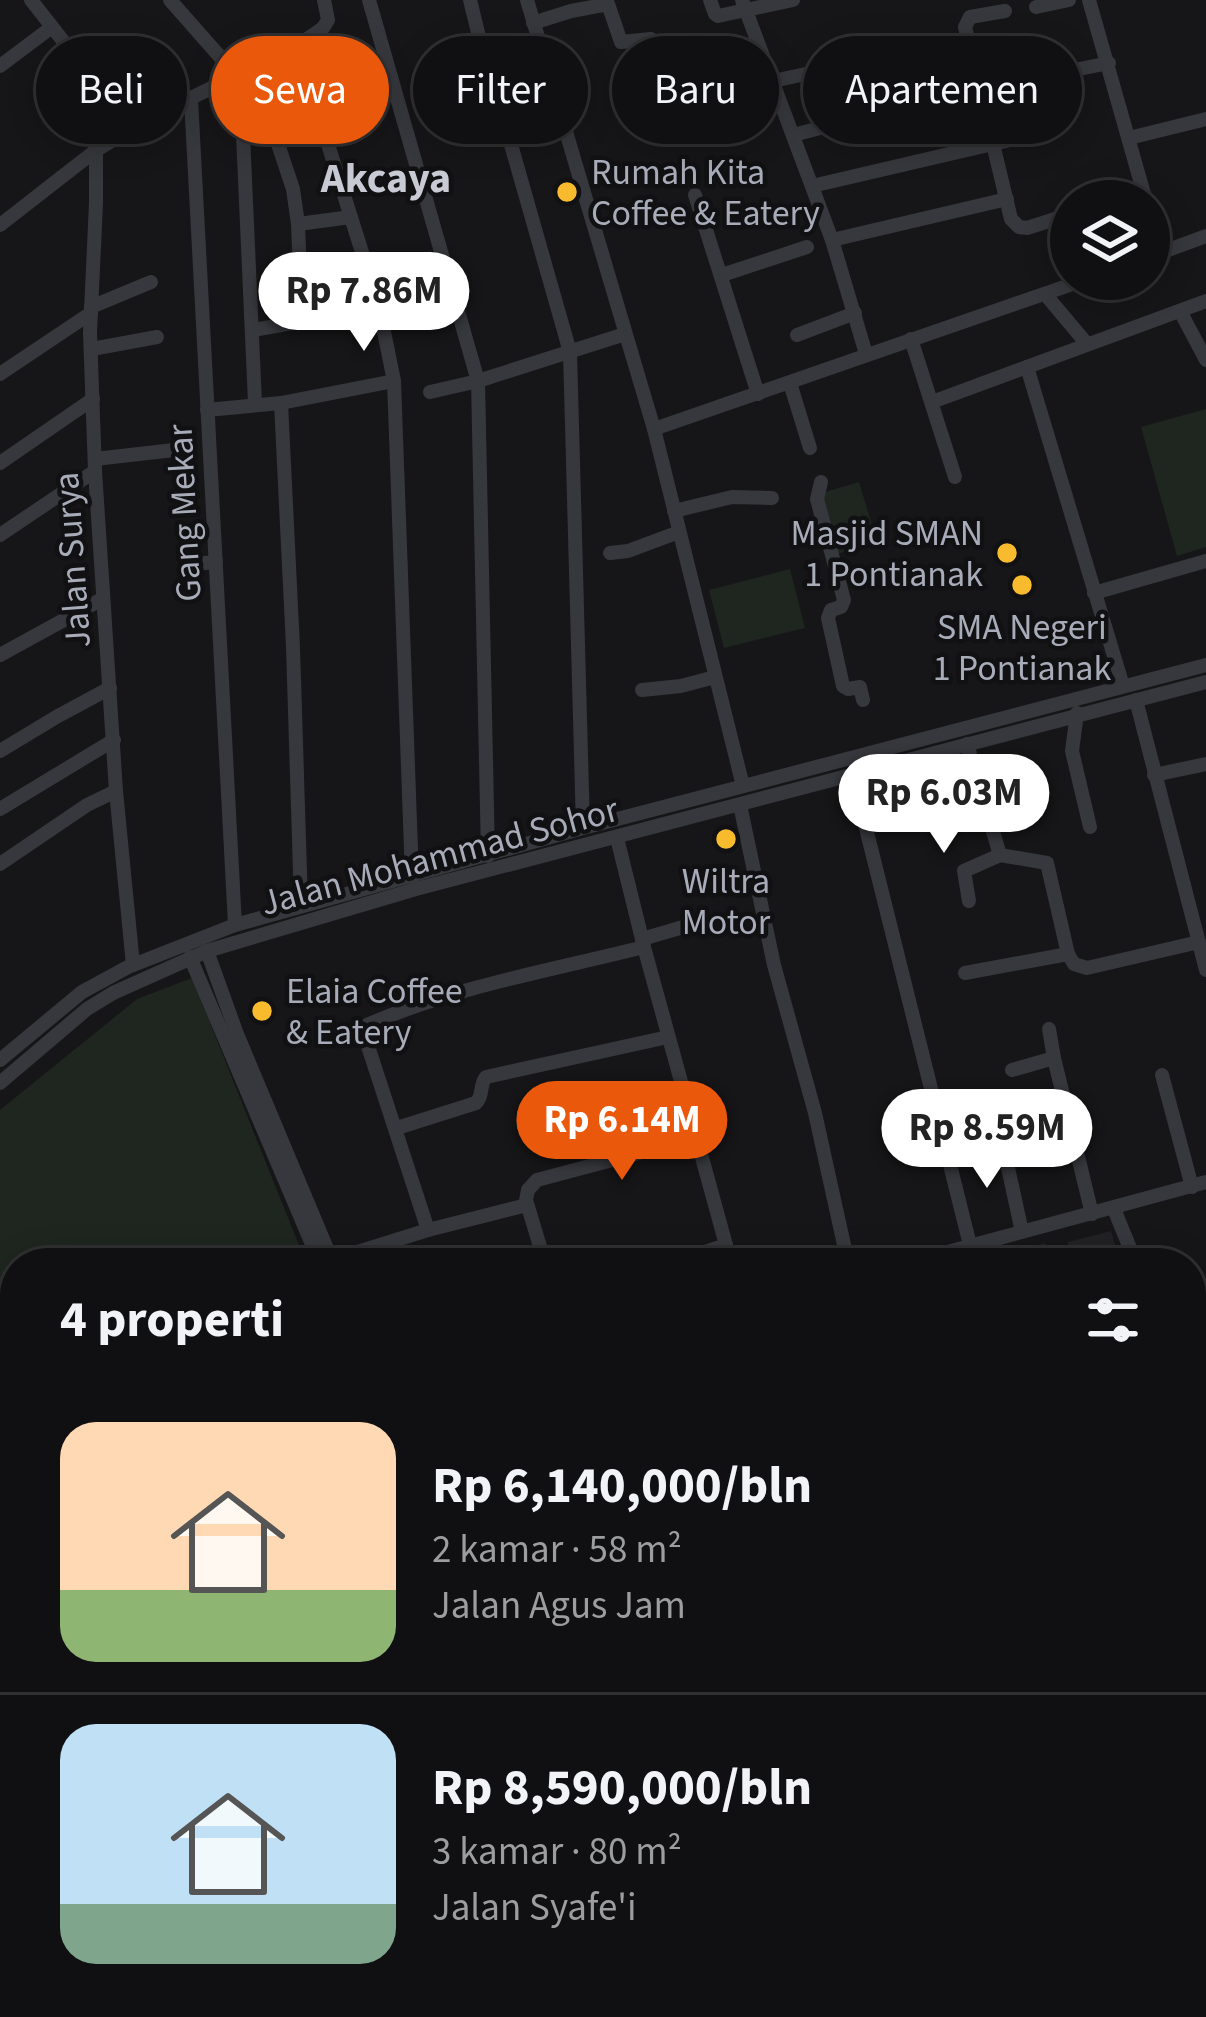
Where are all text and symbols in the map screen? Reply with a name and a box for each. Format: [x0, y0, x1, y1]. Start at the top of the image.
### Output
chip: Beli [36, 36, 187, 144]
chip: Sewa [211, 36, 389, 144]
chip: Filter [413, 36, 588, 144]
chip: Baru [612, 36, 779, 144]
chip: Apartemen [803, 36, 1082, 144]
place label: Rumah Kita Coffee & Eatery [591, 147, 820, 239]
district label: Akcaya [320, 149, 451, 209]
marker: Rumah Kita Coffee & Eatery [554, 179, 580, 205]
map controls [1050, 180, 1170, 300]
button: layers [1050, 180, 1170, 300]
pin: Rp 7.86M [240, 252, 488, 354]
text: Rp 7.86M [285, 263, 443, 319]
street label: Gang Mekar [154, 422, 215, 603]
street label: Jalan Surya [41, 470, 104, 649]
place label: Masjid SMAN 1 Pontianak [790, 508, 983, 600]
marker: Masjid SMAN 1 Pontianak [994, 540, 1020, 566]
marker: SMA Negeri 1 Pontianak [1009, 572, 1035, 598]
place label: SMA Negeri 1 Pontianak [933, 602, 1111, 694]
pin: Rp 6.03M [820, 754, 1068, 856]
text: Rp 6.03M [865, 765, 1023, 821]
street label: Jalan Mohammad Sohor [255, 784, 624, 929]
marker: Wiltra Motor [713, 826, 739, 852]
place label: Wiltra Motor [682, 856, 771, 948]
place label: Elaia Coffee & Eatery [286, 966, 463, 1058]
marker: Elaia Coffee & Eatery [249, 998, 275, 1024]
pin: Rp 6.14M [498, 1081, 746, 1183]
pin: Rp 8.59M [863, 1089, 1111, 1191]
text: Rp 6.14M [543, 1092, 701, 1148]
text: Rp 8.59M [908, 1100, 1066, 1156]
text: 4 properti [60, 1284, 284, 1356]
icon: filters [1080, 1287, 1146, 1353]
text: Rp 6,140,000/bln [432, 1450, 812, 1522]
icon: home [156, 1470, 300, 1614]
text: 2 kamar · 58 m² [432, 1522, 682, 1578]
text: Jalan Agus Jam [432, 1578, 686, 1634]
text: Rp 8,590,000/bln [432, 1752, 812, 1824]
icon: home [156, 1772, 300, 1916]
text: 3 kamar · 80 m² [432, 1824, 682, 1880]
text: Jalan Syafe'i [432, 1880, 637, 1936]

